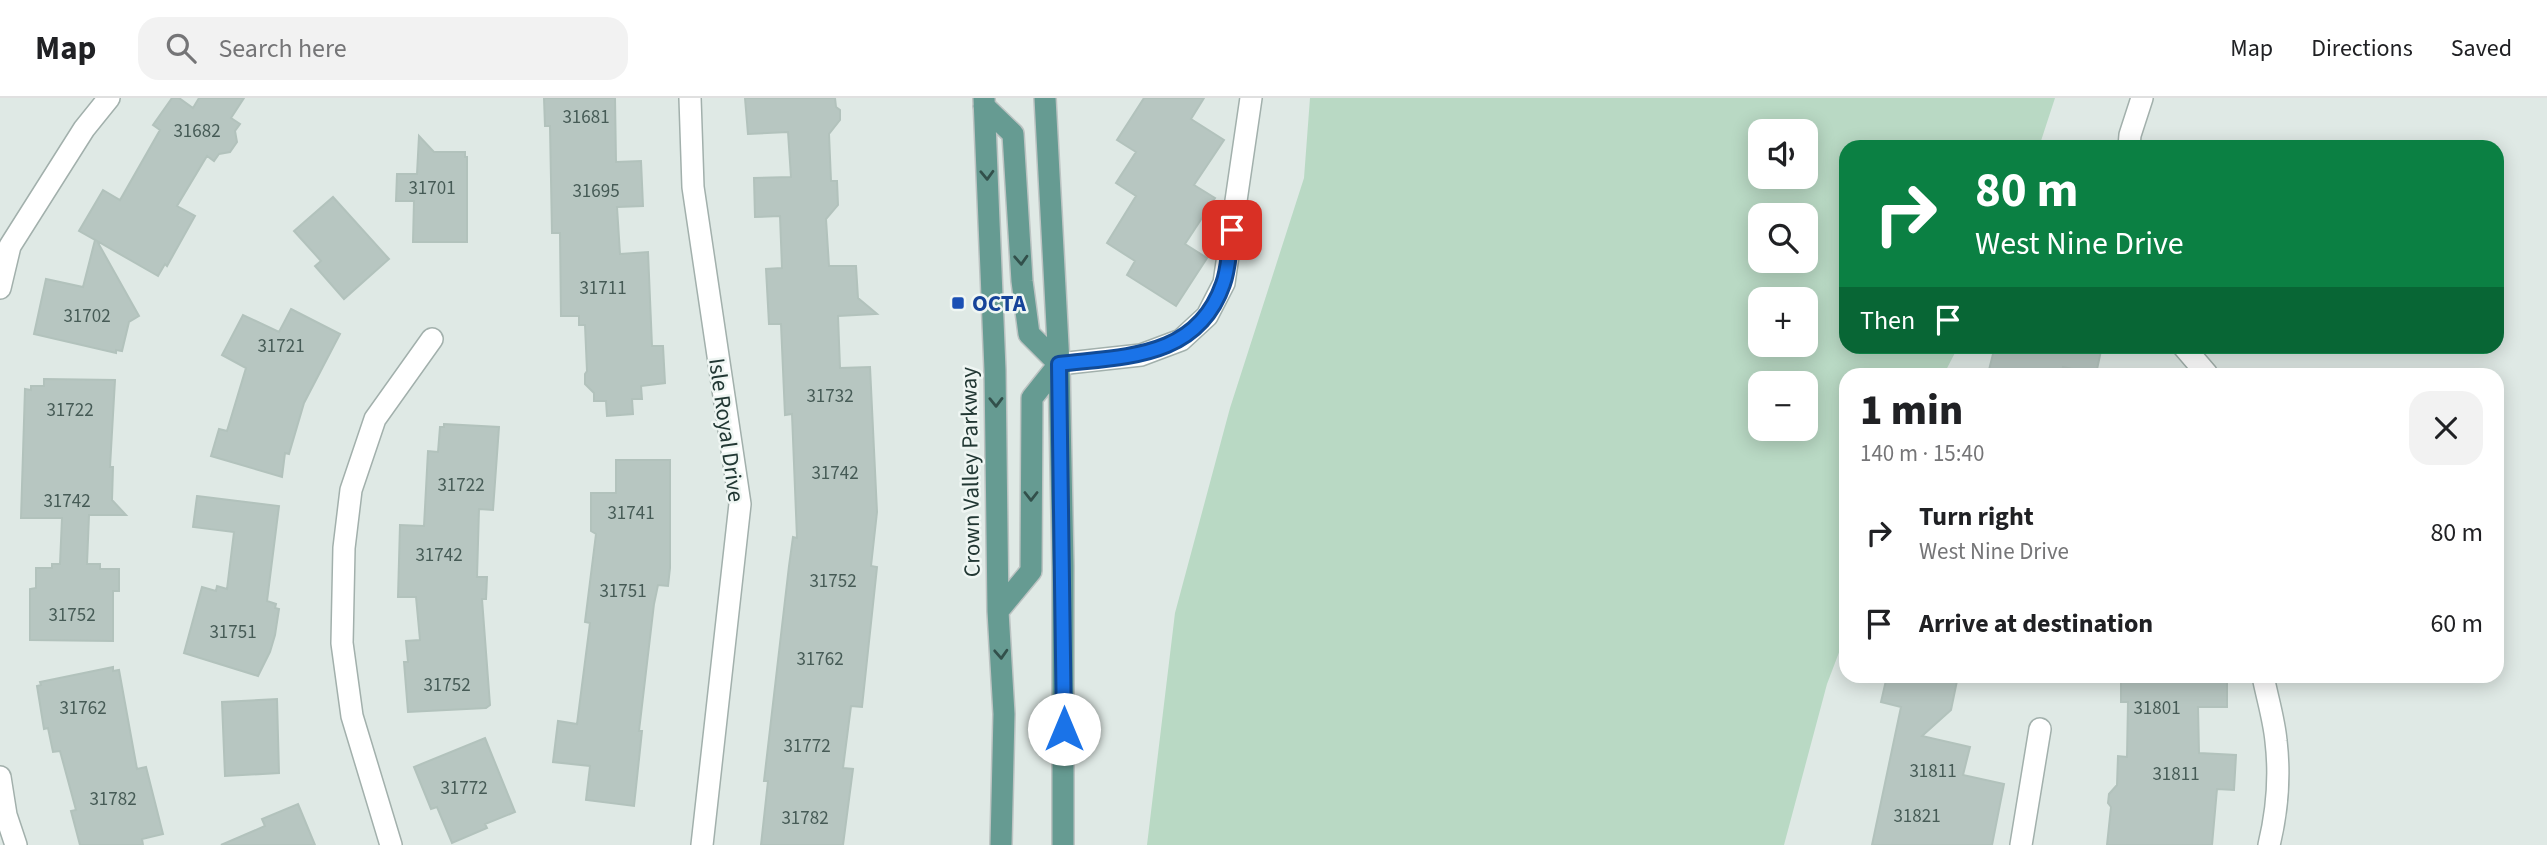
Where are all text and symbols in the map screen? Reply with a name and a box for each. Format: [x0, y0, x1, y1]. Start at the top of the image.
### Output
search box [138, 17, 628, 80]
text: Map [35, 25, 96, 72]
icon: search [162, 29, 200, 67]
text: Search here [218, 30, 347, 67]
text: Map [2230, 31, 2273, 66]
text: Directions [2311, 31, 2413, 66]
text: Saved [2451, 31, 2512, 66]
house number: 31681 [562, 104, 610, 131]
house number: 31682 [173, 118, 221, 145]
map controls [1748, 119, 1818, 441]
button: sound [1748, 119, 1818, 189]
text: 80 m [1975, 156, 2079, 226]
icon: right [1860, 168, 1951, 259]
one-way arrow [979, 169, 994, 180]
house number: 31701 [408, 175, 456, 202]
house number: 31695 [572, 178, 620, 205]
pin [1202, 200, 1262, 260]
button: search [1748, 203, 1818, 273]
icon: arrive [1213, 211, 1251, 249]
text: West Nine Drive [1975, 221, 2184, 267]
one-way arrow [1013, 255, 1028, 266]
house number: 31711 [579, 275, 627, 302]
place label: OCTA [972, 287, 1027, 320]
button: + [1748, 287, 1818, 357]
marker: OCTA [950, 295, 966, 311]
icon: arrive [1929, 301, 1967, 339]
text: Then [1860, 302, 1915, 339]
house number: 31702 [63, 303, 111, 330]
house number: 31721 [257, 333, 305, 360]
street label: Isle Royal Drive [700, 356, 753, 504]
street label: Crown Valley Parkway [952, 366, 989, 577]
button: − [1748, 371, 1818, 441]
text: 1 min [1860, 381, 1963, 441]
house number: 31732 [806, 383, 854, 410]
button: close [2409, 391, 2483, 465]
house number: 31722 [46, 397, 94, 424]
one-way arrow [988, 397, 1004, 408]
text: 140 m · 15:40 [1860, 437, 1984, 470]
house number: 31742 [811, 460, 859, 487]
house number: 31722 [437, 472, 485, 499]
house number: 31742 [43, 488, 91, 515]
one-way arrow [1024, 490, 1039, 501]
text: Turn right [1919, 498, 2034, 535]
house number: 31741 [607, 500, 655, 527]
icon: right [1860, 514, 1898, 552]
text: 80 m [2430, 514, 2483, 551]
text: West Nine Drive [1919, 535, 2069, 568]
house number: 31742 [415, 542, 463, 569]
house number: 31752 [809, 568, 857, 595]
house number: 31751 [599, 578, 647, 605]
house number: 31752 [48, 602, 96, 629]
icon: arrive [1860, 605, 1898, 643]
text: Arrive at destination [1919, 605, 2153, 642]
text: 60 m [2430, 605, 2483, 642]
house number: 31751 [209, 619, 257, 646]
house number: 31762 [796, 646, 844, 673]
one-way arrow [993, 649, 1008, 660]
house number: 31752 [423, 672, 471, 699]
position arrow [1027, 692, 1101, 766]
house number: 31762 [59, 695, 107, 722]
house number: 31801 [2133, 695, 2181, 722]
house number: 31772 [783, 733, 831, 760]
house number: 31811 [1909, 758, 1957, 785]
house number: 31811 [2152, 761, 2200, 788]
house number: 31772 [440, 775, 488, 802]
house number: 31782 [89, 786, 137, 813]
house number: 31821 [1893, 803, 1941, 830]
house number: 31782 [781, 805, 829, 832]

